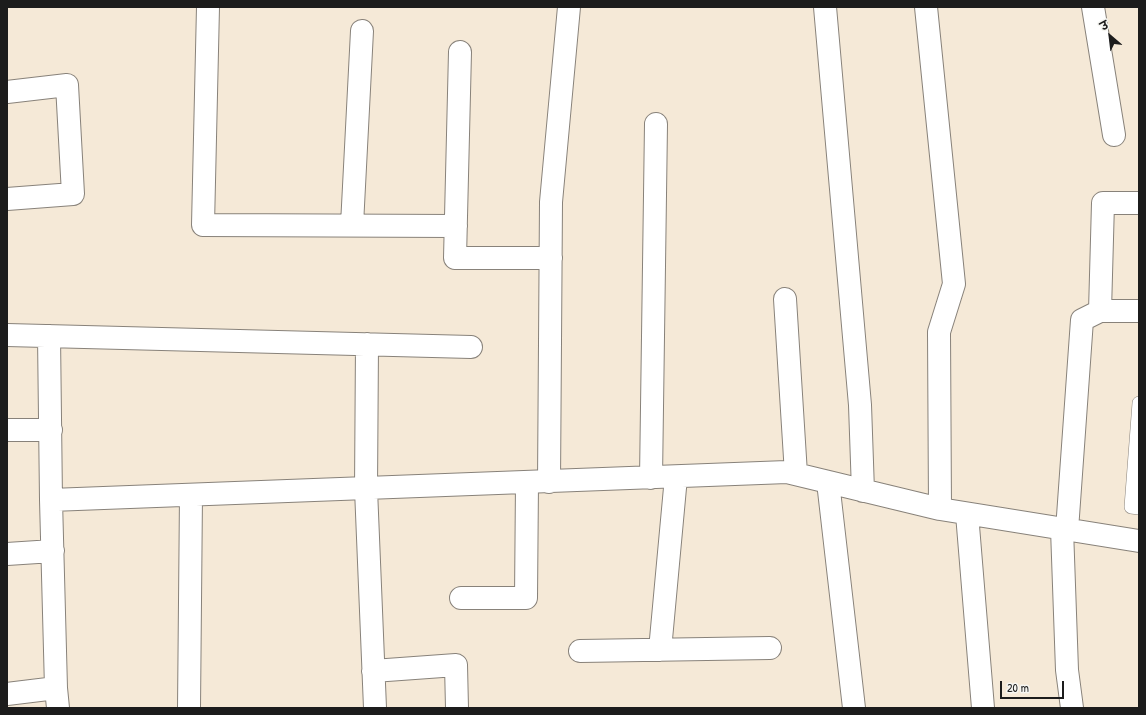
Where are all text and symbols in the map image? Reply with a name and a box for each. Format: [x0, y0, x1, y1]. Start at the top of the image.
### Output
north arrow [1090, 16, 1130, 56]
text: उ [1098, 18, 1111, 33]
scale bar [1002, 673, 1066, 699]
text: 20 m [1007, 679, 1029, 696]

